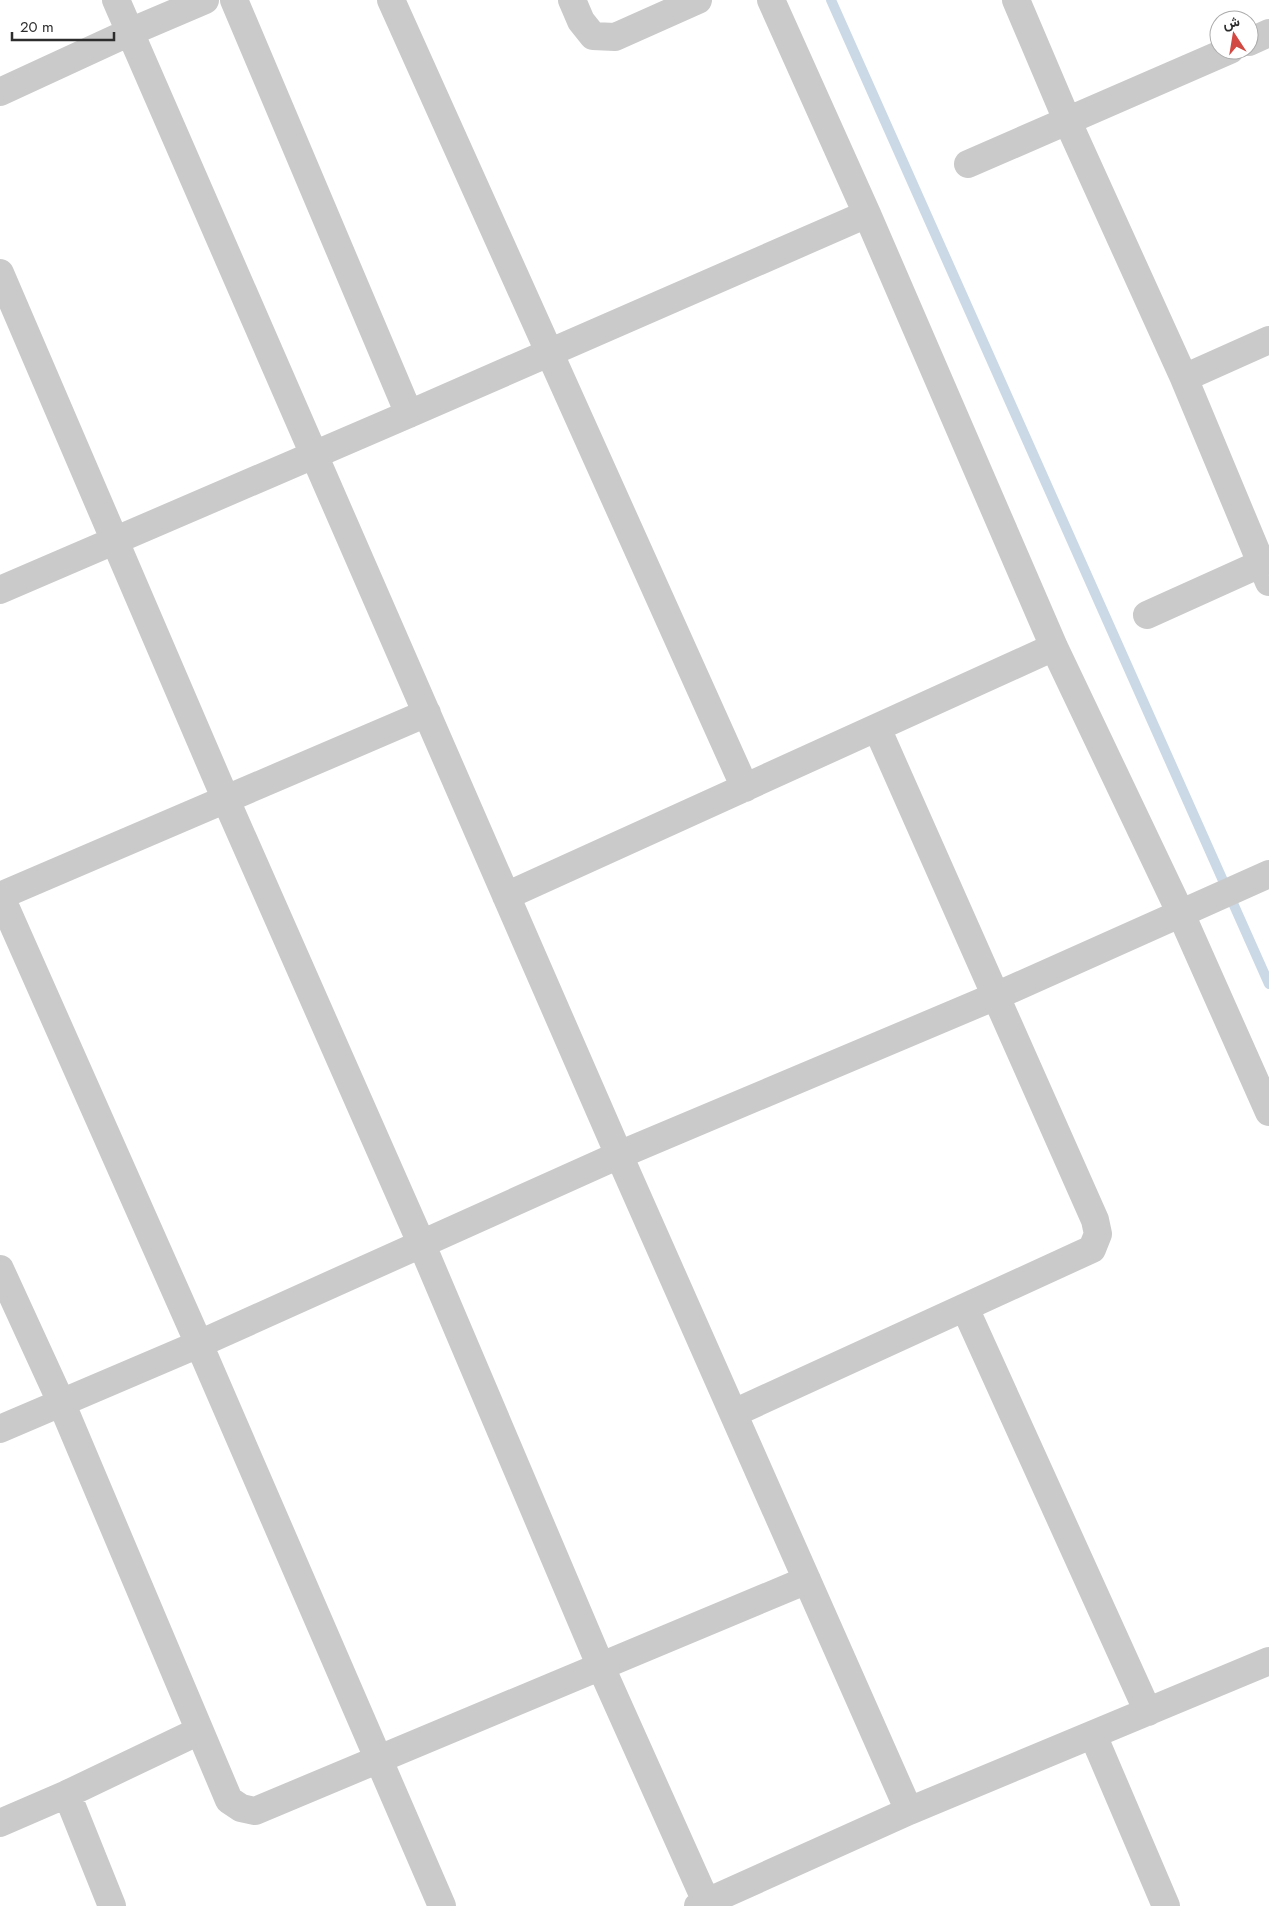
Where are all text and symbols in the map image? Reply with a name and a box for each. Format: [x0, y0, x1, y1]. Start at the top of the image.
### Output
scale bar [12, 10, 115, 42]
north arrow [1209, 10, 1259, 60]
text: ش [1221, 11, 1242, 34]
text: 20 m [20, 16, 54, 38]

